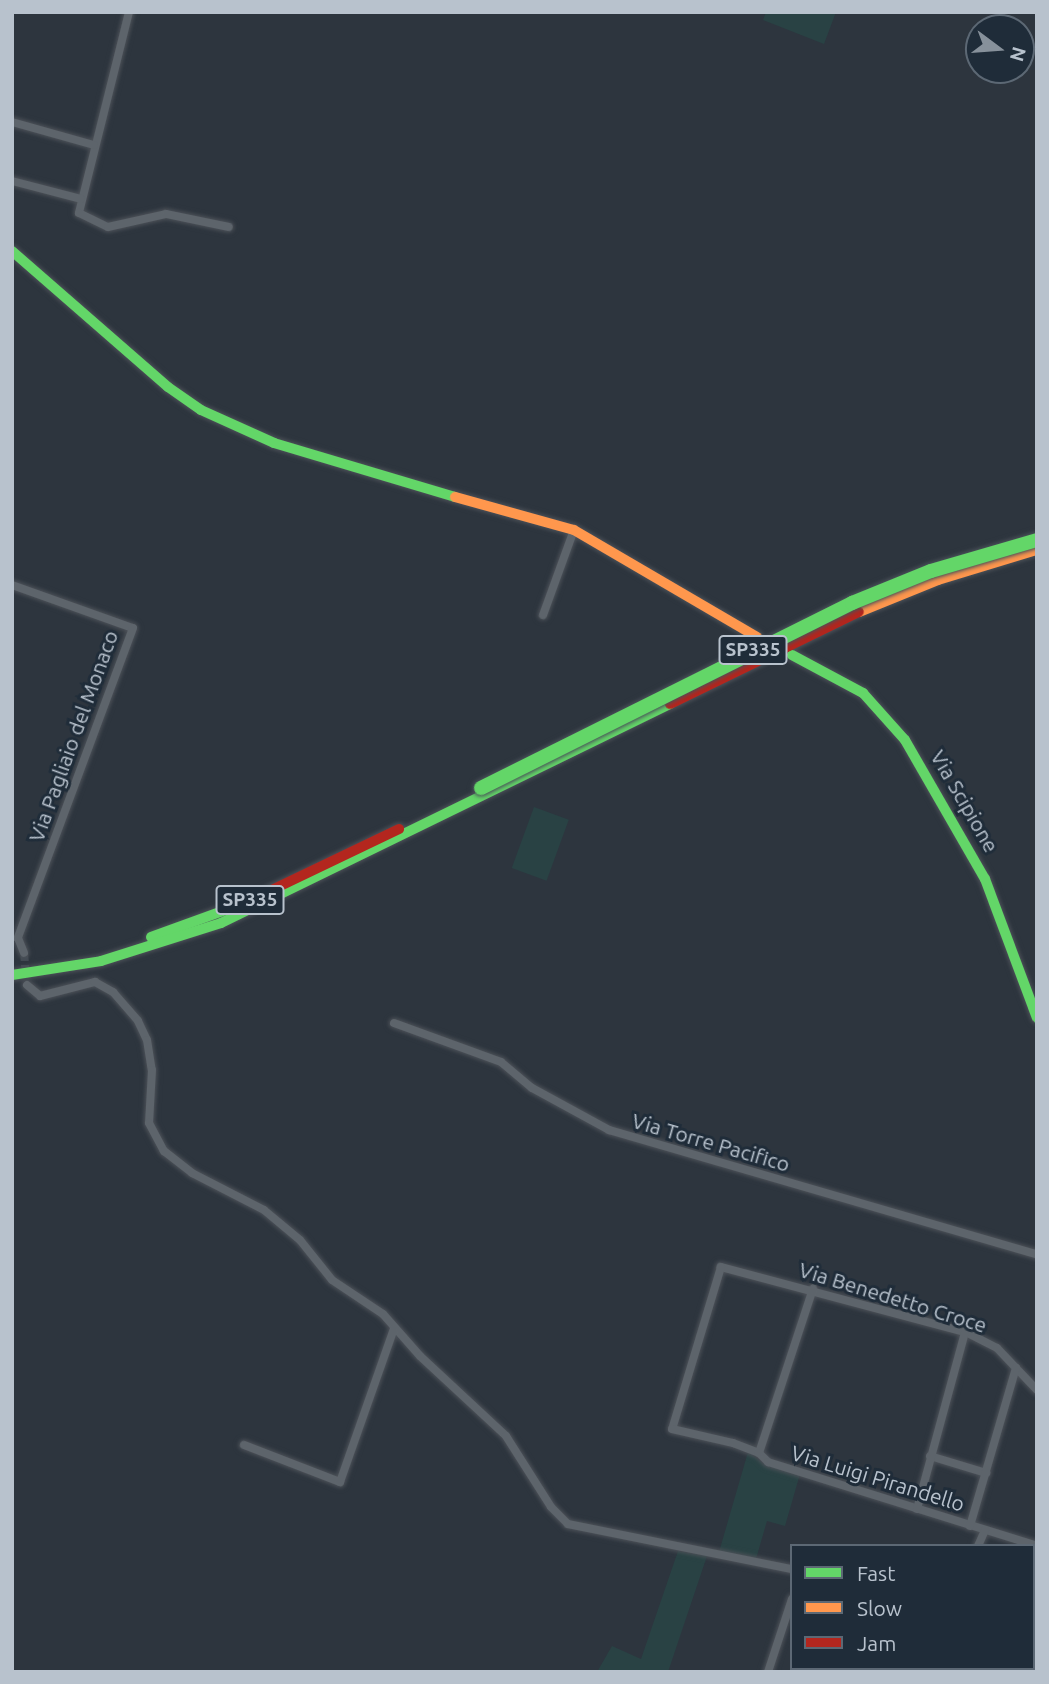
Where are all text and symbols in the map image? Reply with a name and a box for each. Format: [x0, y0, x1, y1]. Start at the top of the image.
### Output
north arrow [965, 14, 1035, 84]
text: N [1006, 44, 1031, 64]
street label: Via Pagliaio del Monaco [23, 627, 123, 845]
road number: SP335 [718, 635, 788, 666]
street label: Via Scipione [926, 745, 1004, 857]
road number: SP335 [215, 885, 285, 916]
street label: Via Torre Pacifico [629, 1107, 793, 1177]
street label: Via Benedetto Croce [796, 1256, 990, 1338]
street label: Via Luigi Pirandello [788, 1440, 968, 1516]
legend [790, 1544, 1035, 1670]
text: Fast [857, 1561, 895, 1585]
text: Slow [857, 1596, 902, 1620]
text: Jam [857, 1631, 896, 1655]

